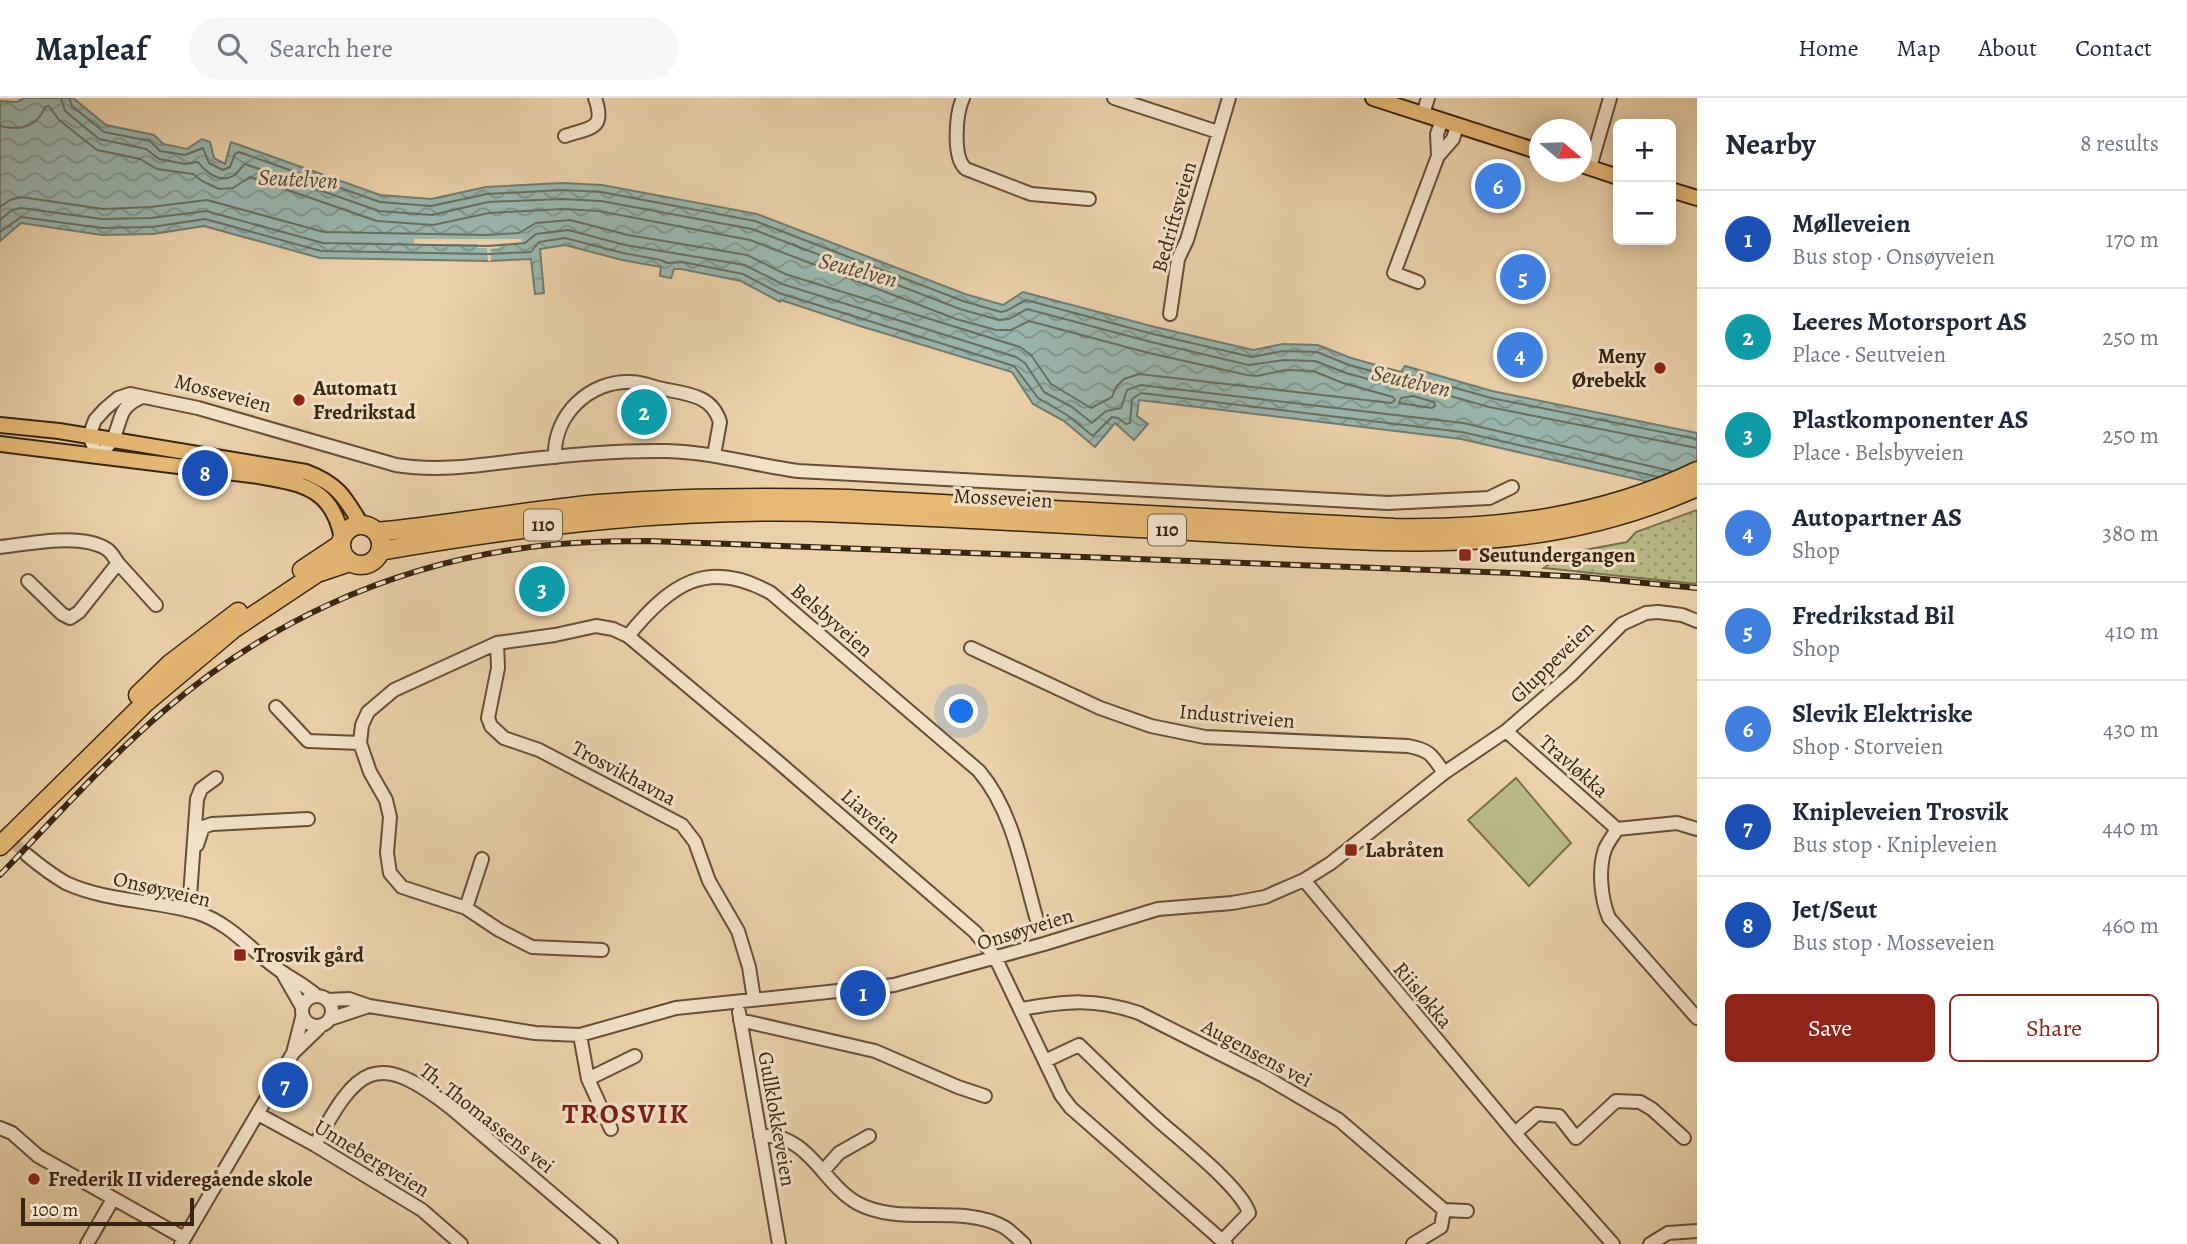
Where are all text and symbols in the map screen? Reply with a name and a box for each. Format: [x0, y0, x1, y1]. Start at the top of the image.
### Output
search box [189, 17, 679, 80]
text: Mapleaf [35, 26, 147, 71]
icon: search [213, 29, 251, 67]
text: Search here [269, 31, 393, 66]
text: Home [1798, 32, 1859, 64]
text: Map [1897, 32, 1941, 64]
text: About [1979, 32, 2037, 64]
text: Contact [2075, 32, 2152, 64]
north arrow [1529, 119, 1592, 182]
map controls [1613, 119, 1676, 245]
button: + [1613, 119, 1676, 182]
text: Nearby [1725, 124, 1816, 164]
text: 8 results [2080, 128, 2159, 159]
street label: Bedriftsveien [1145, 158, 1203, 276]
pin: 6 [1475, 160, 1521, 212]
water label: Seutelven [257, 161, 339, 197]
button: − [1613, 182, 1676, 245]
text: Mølleveien [1792, 206, 1911, 241]
text: 1 [1744, 224, 1752, 255]
text: 170 m [2106, 224, 2159, 255]
text: Bus stop · Onsøyveien [1792, 241, 1995, 272]
water label: Seutelven [815, 245, 901, 295]
pin: 5 [1500, 251, 1546, 303]
text: Leeres Motorsport AS [1792, 304, 2027, 339]
text: 2 [1742, 322, 1754, 353]
text: 250 m [2102, 322, 2159, 353]
pin: 4 [1497, 329, 1543, 381]
text: Place · Seutveien [1792, 339, 1946, 370]
place label: Meny Ørebekk [1572, 342, 1647, 394]
water label: Seutelven [1369, 357, 1453, 405]
marker: Meny Ørebekk [1652, 360, 1668, 376]
street label: Mosseveien [171, 367, 275, 419]
place label: Automat1 Fredrikstad [312, 374, 416, 426]
pin: 2 [621, 386, 667, 438]
marker: Automat1 Fredrikstad [291, 392, 307, 408]
text: Plastkomponenter AS [1792, 402, 2029, 437]
text: 3 [1743, 420, 1753, 451]
text: 250 m [2102, 420, 2159, 451]
text: Place · Belsbyveien [1792, 437, 1964, 468]
pin: 8 [182, 447, 228, 499]
street label: Mosseveien [953, 481, 1053, 515]
text: Autopartner AS [1792, 500, 1962, 535]
road number: 110 [524, 510, 562, 540]
road number: 110 [1148, 514, 1186, 546]
text: 4 [1743, 518, 1753, 549]
text: 380 m [2102, 518, 2159, 549]
text: Shop [1792, 535, 1840, 566]
place label: Seutundergangen [1479, 541, 1636, 569]
marker: Seutundergangen [1457, 547, 1473, 563]
pin: 3 [519, 563, 565, 615]
street label: Belsbyveien [785, 577, 879, 663]
text: Fredrikstad Bil [1792, 598, 1954, 633]
street label: Gluppeveien [1504, 615, 1600, 709]
text: 5 [1743, 616, 1753, 647]
text: 410 m [2105, 616, 2159, 647]
text: Shop [1792, 633, 1840, 664]
your location [944, 694, 978, 728]
text: Slevik Elektriske [1792, 696, 1973, 731]
street label: Industriveien [1178, 697, 1296, 735]
text: 6 [1743, 714, 1753, 745]
text: 430 m [2103, 714, 2159, 745]
street label: Travløkka [1533, 728, 1615, 804]
text: Shop · Storveien [1792, 731, 1943, 762]
street label: Trosvikhavna [567, 734, 681, 812]
street label: Liaveien [835, 782, 907, 850]
text: Knipleveien Trosvik [1792, 794, 2009, 829]
text: 7 [1743, 812, 1753, 843]
text: 440 m [2102, 812, 2159, 843]
text: Bus stop · Knipleveien [1792, 829, 1997, 860]
place label: Labråten [1365, 836, 1444, 864]
marker: Labråten [1343, 842, 1359, 858]
street label: Onsøyveien [111, 864, 213, 914]
text: Jet/Seut [1792, 892, 1877, 927]
street label: Onsøyveien [973, 901, 1077, 957]
text: 8 [1742, 910, 1754, 941]
text: 460 m [2102, 910, 2159, 941]
text: Bus stop · Mosseveien [1792, 927, 1995, 958]
place label: Trosvik gård [254, 941, 365, 969]
marker: Trosvik gård [232, 947, 248, 963]
street label: Riisløkka [1387, 956, 1459, 1034]
pin: 1 [840, 967, 886, 1019]
button: Save [1725, 994, 1935, 1062]
button: Share [1949, 994, 2159, 1062]
street label: Augensens vei [1196, 1012, 1317, 1094]
street label: Gullklokkeveien [751, 1049, 803, 1189]
street label: Th. Thomassens vei [414, 1056, 560, 1180]
pin: 7 [262, 1059, 308, 1111]
district label: TROSVIK [562, 1095, 690, 1133]
street label: Unnebergveien [309, 1112, 435, 1204]
place label: Frederik II videregående skole [48, 1165, 313, 1193]
marker: Frederik II videregående skole [26, 1171, 42, 1187]
scale bar [21, 1195, 194, 1227]
text: 100 m [32, 1197, 78, 1223]

